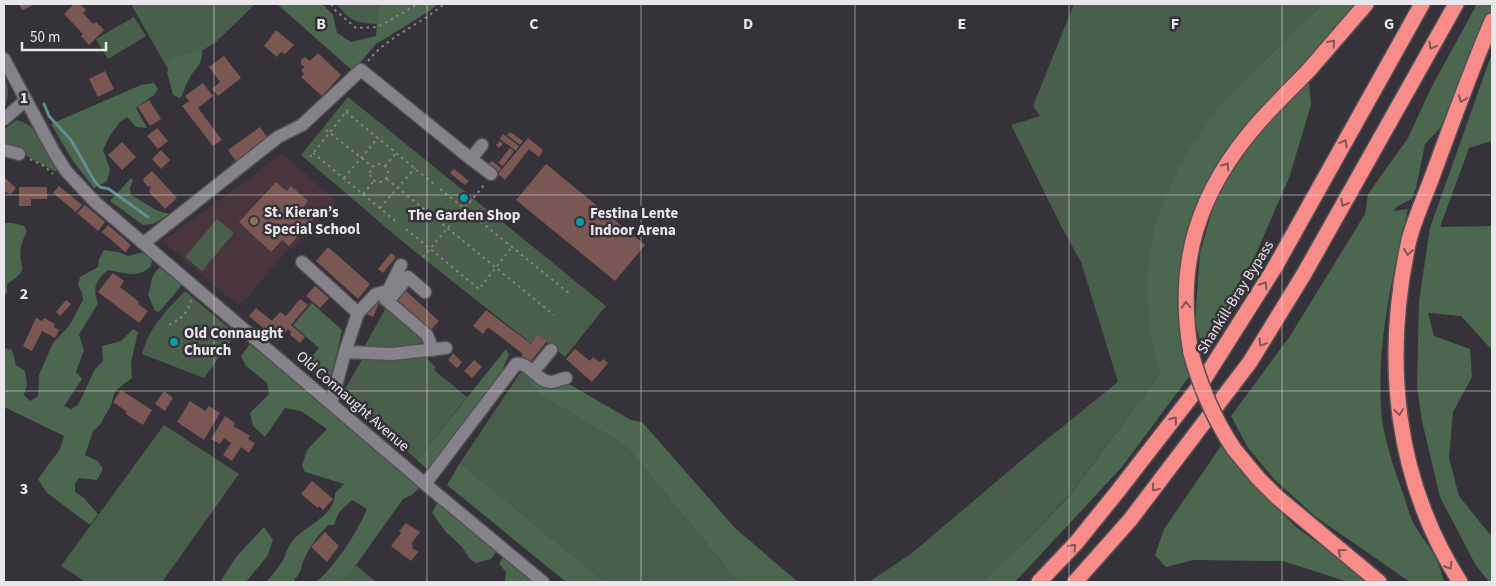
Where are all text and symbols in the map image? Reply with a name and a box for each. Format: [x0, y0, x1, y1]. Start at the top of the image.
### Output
text: B [316, 13, 326, 35]
text: C [529, 13, 539, 35]
text: D [743, 13, 753, 35]
text: E [958, 13, 966, 35]
text: F [1171, 13, 1179, 35]
text: G [1384, 13, 1394, 35]
scale bar [22, 20, 106, 52]
text: 50 m [30, 27, 60, 48]
one-way arrow [1326, 39, 1335, 48]
one-way arrow [1429, 41, 1439, 50]
text: 1 [20, 87, 28, 109]
one-way arrow [1457, 94, 1468, 103]
one-way arrow [1338, 140, 1348, 149]
one-way arrow [1220, 162, 1229, 171]
marker: The Garden Shop [458, 192, 470, 204]
one-way arrow [1340, 197, 1350, 206]
place label: St. Kieran’s Special School [264, 202, 361, 240]
place label: Festina Lente Indoor Arena [590, 203, 678, 241]
place label: The Garden Shop [408, 205, 521, 226]
marker: St. Kieran’s Special School [248, 215, 260, 227]
marker: Festina Lente Indoor Arena [574, 216, 586, 228]
street label: Shankill-Bray Bypass [1192, 236, 1279, 358]
one-way arrow [1403, 248, 1413, 257]
one-way arrow [1258, 281, 1267, 290]
text: 2 [20, 283, 28, 305]
one-way arrow [1180, 301, 1191, 309]
place label: Old Connaught Church [184, 323, 283, 361]
marker: Old Connaught Church [168, 336, 180, 348]
one-way arrow [1258, 338, 1268, 347]
street label: Old Connaught Avenue [291, 346, 414, 457]
one-way arrow [1393, 409, 1404, 417]
one-way arrow [1168, 417, 1176, 426]
text: 3 [20, 478, 28, 500]
one-way arrow [1153, 482, 1161, 491]
one-way arrow [1067, 543, 1076, 552]
one-way arrow [1338, 548, 1347, 557]
one-way arrow [1443, 560, 1453, 569]

